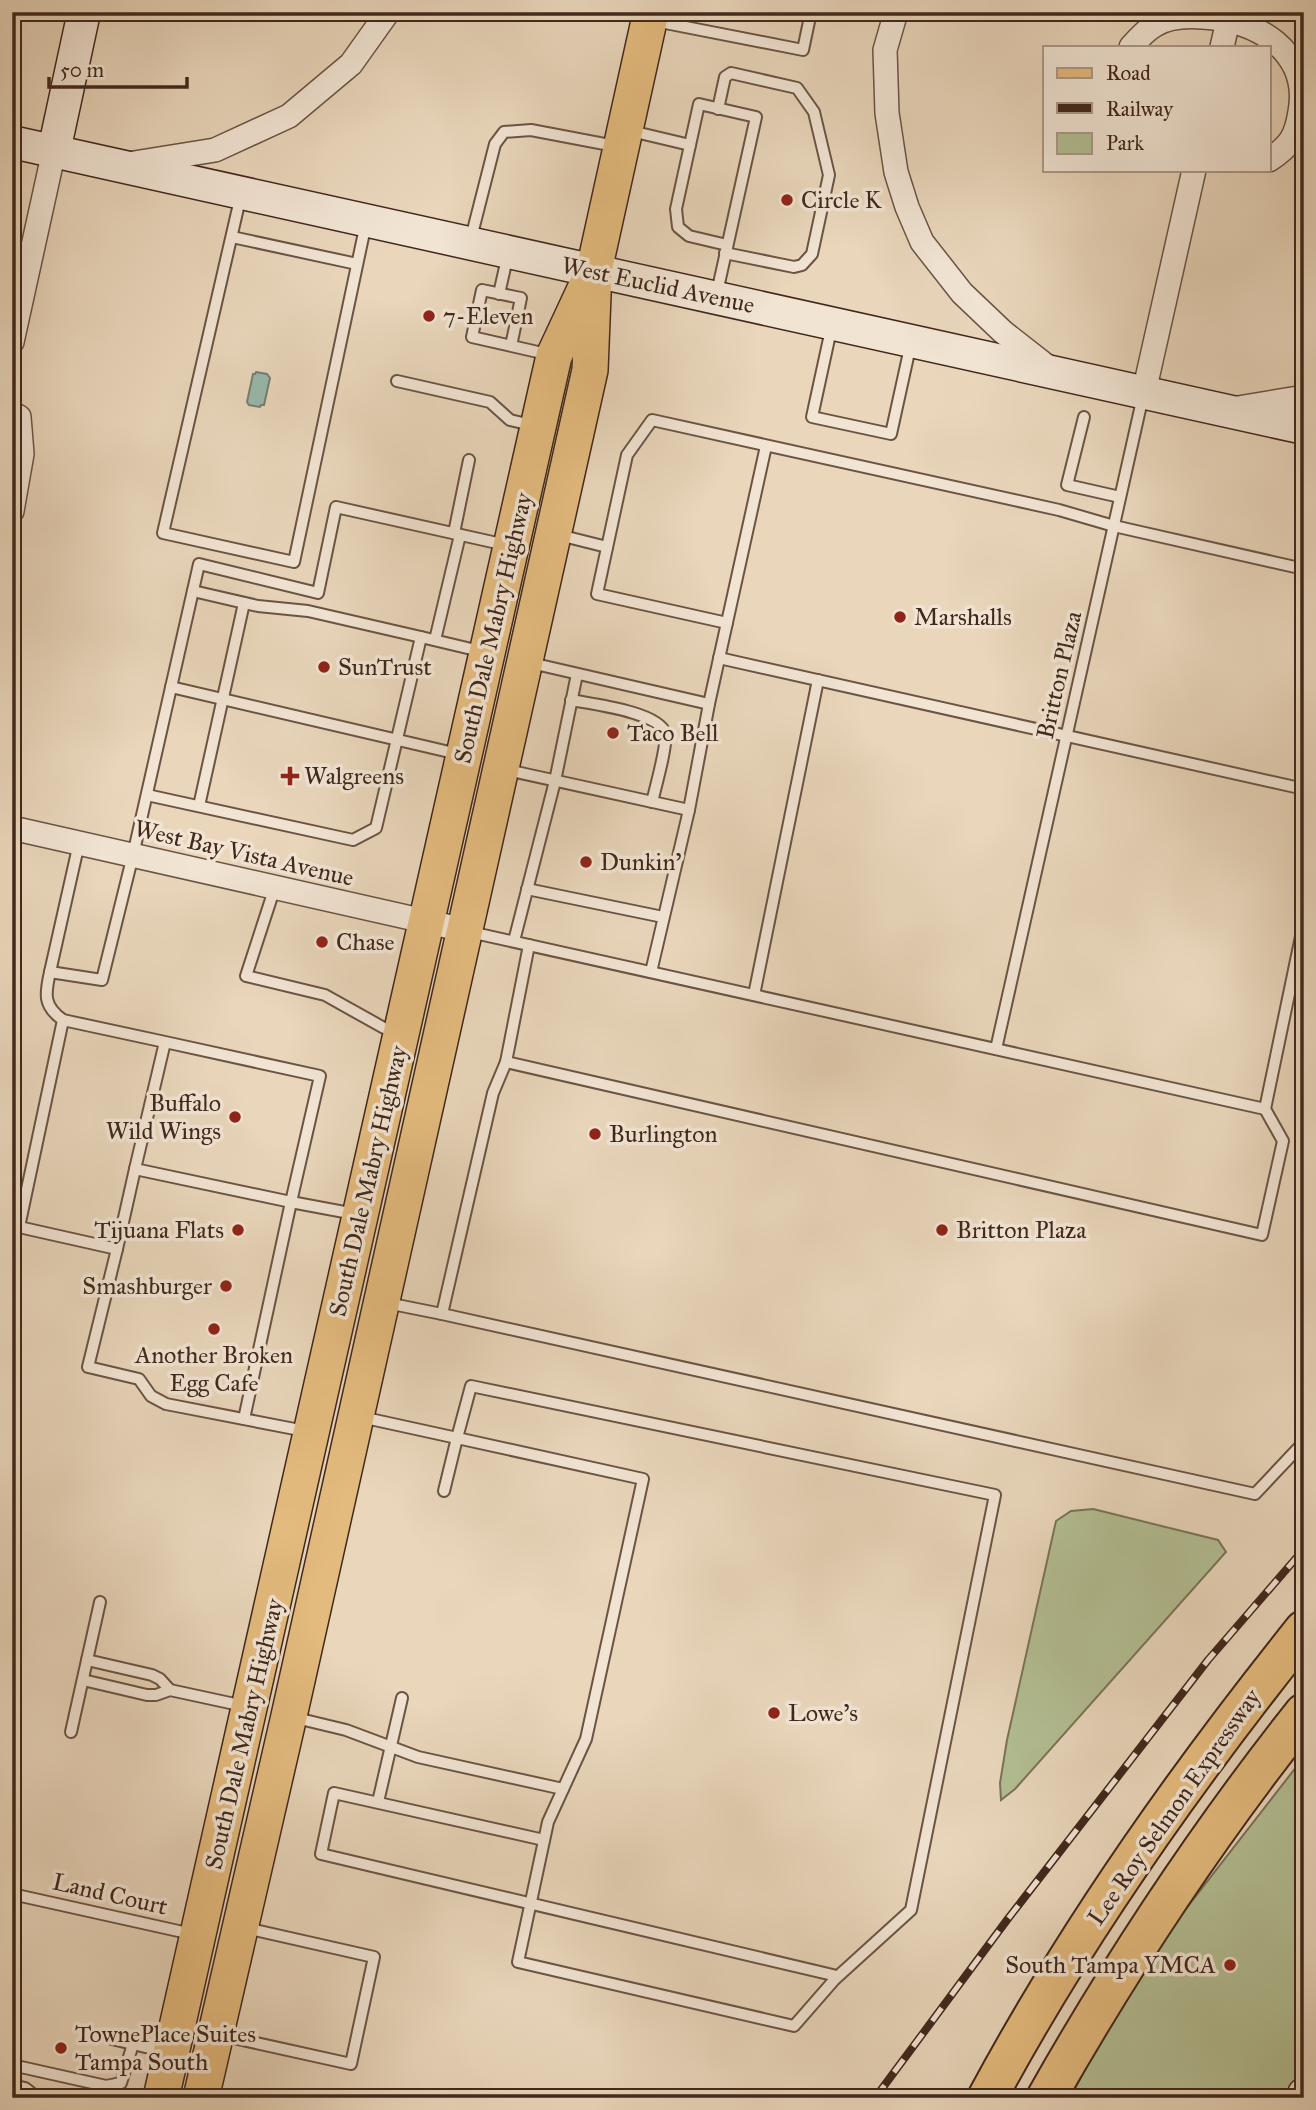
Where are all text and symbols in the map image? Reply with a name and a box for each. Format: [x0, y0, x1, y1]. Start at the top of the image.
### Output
scale bar [49, 46, 187, 90]
legend [1043, 46, 1270, 172]
text: 50 m [60, 57, 105, 83]
text: Road [1106, 60, 1151, 86]
text: Railway [1106, 96, 1174, 122]
text: Park [1106, 130, 1144, 156]
place label: Circle K [801, 185, 883, 215]
marker: Circle K [779, 192, 795, 208]
street label: West Euclid Avenue [559, 250, 757, 320]
place label: 7-Eleven [443, 301, 533, 331]
marker: 7-Eleven [421, 308, 437, 324]
street label: South Dale Mabry Highway [447, 489, 539, 766]
place label: Marshalls [914, 602, 1012, 632]
street label: Britton Plaza [1030, 607, 1088, 742]
marker: Marshalls [892, 609, 908, 625]
place label: SunTrust [338, 652, 432, 682]
marker: SunTrust [316, 659, 332, 675]
place label: Taco Bell [627, 718, 719, 748]
marker: Taco Bell [605, 725, 621, 741]
place label: Walgreens [304, 761, 404, 791]
marker: Walgreens [282, 768, 298, 784]
street label: West Bay Vista Avenue [131, 813, 357, 893]
place label: Dunkin' [600, 847, 681, 877]
marker: Dunkin' [578, 854, 594, 870]
place label: Chase [336, 927, 395, 957]
marker: Chase [314, 934, 330, 950]
street label: South Dale Mabry Highway [322, 1042, 414, 1319]
place label: Buffalo Wild Wings [106, 1088, 221, 1146]
marker: Buffalo Wild Wings [227, 1109, 243, 1125]
place label: Burlington [609, 1119, 718, 1149]
marker: Burlington [587, 1126, 603, 1142]
place label: Tijuana Flats [94, 1215, 224, 1245]
place label: Britton Plaza [956, 1215, 1087, 1245]
marker: Tijuana Flats [230, 1222, 246, 1238]
marker: Britton Plaza [934, 1222, 950, 1238]
place label: Smashburger [82, 1271, 212, 1301]
marker: Smashburger [218, 1278, 234, 1294]
marker: Another Broken Egg Cafe [206, 1321, 222, 1337]
place label: Another Broken Egg Cafe [134, 1340, 293, 1398]
street label: South Dale Mabry Highway [198, 1595, 290, 1872]
street label: Lee Roy Selmon Expressway [1081, 1682, 1267, 1931]
place label: Lowe's [788, 1698, 858, 1728]
marker: Lowe's [766, 1705, 782, 1721]
street label: Land Court [50, 1866, 171, 1922]
place label: South Tampa YMCA [1005, 1950, 1216, 1980]
marker: South Tampa YMCA [1222, 1957, 1238, 1973]
place label: TownePlace Suites Tampa South [75, 2019, 256, 2077]
marker: TownePlace Suites Tampa South [53, 2040, 69, 2056]

